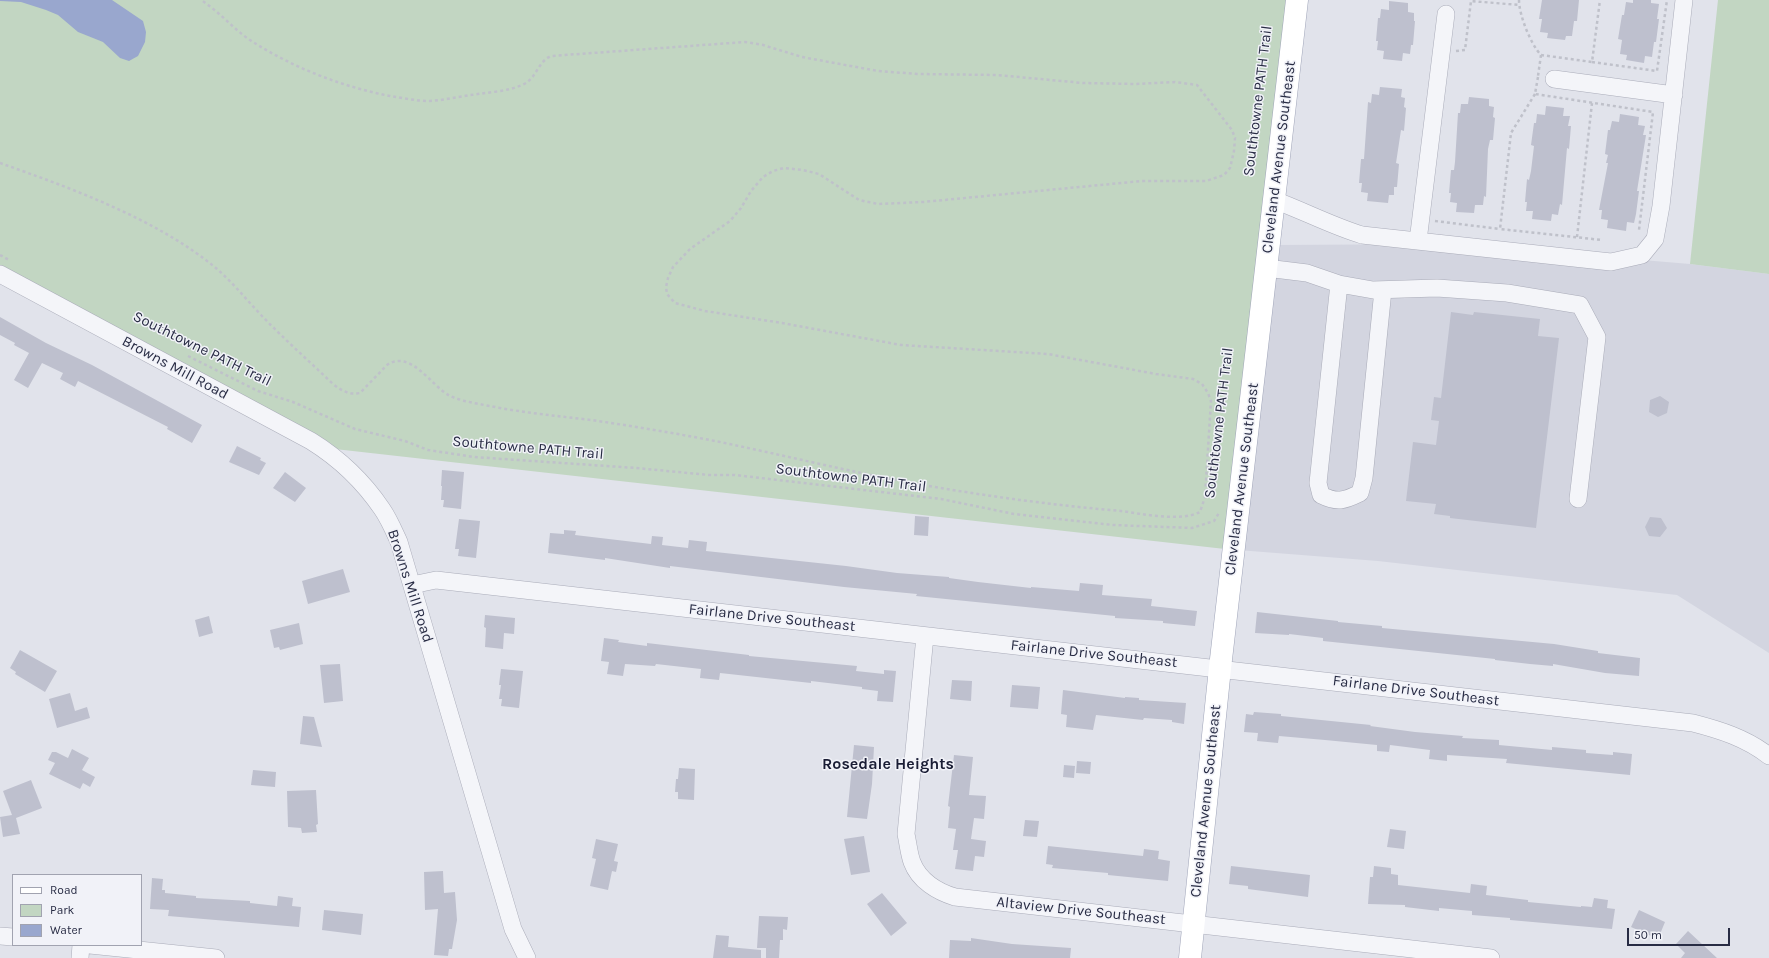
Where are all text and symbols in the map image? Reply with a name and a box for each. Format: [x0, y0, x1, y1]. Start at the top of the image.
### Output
street label: Southtowne PATH Trail [1240, 25, 1276, 177]
street label: Cleveland Avenue Southeast [1258, 60, 1300, 254]
street label: Southtowne PATH Trail [130, 308, 274, 390]
street label: Browns Mill Road [119, 332, 231, 404]
street label: Southtowne PATH Trail [1201, 347, 1237, 499]
street label: Cleveland Avenue Southeast [1221, 382, 1263, 576]
street label: Southtowne PATH Trail [452, 432, 604, 464]
street label: Southtowne PATH Trail [775, 460, 927, 496]
street label: Browns Mill Road [383, 527, 437, 645]
street label: Fairlane Drive Southeast [688, 600, 856, 636]
street label: Fairlane Drive Southeast [1010, 636, 1178, 672]
street label: Fairlane Drive Southeast [1332, 672, 1500, 710]
street label: Cleveland Avenue Southeast [1187, 704, 1225, 898]
district label: Rosedale Heights [822, 754, 954, 774]
legend [12, 874, 142, 946]
text: Road [50, 883, 78, 897]
street label: Altaview Drive Southeast [996, 893, 1166, 929]
text: Park [50, 903, 74, 917]
scale bar [1629, 920, 1732, 946]
text: Water [50, 923, 82, 937]
text: 50 m [1634, 928, 1662, 942]

